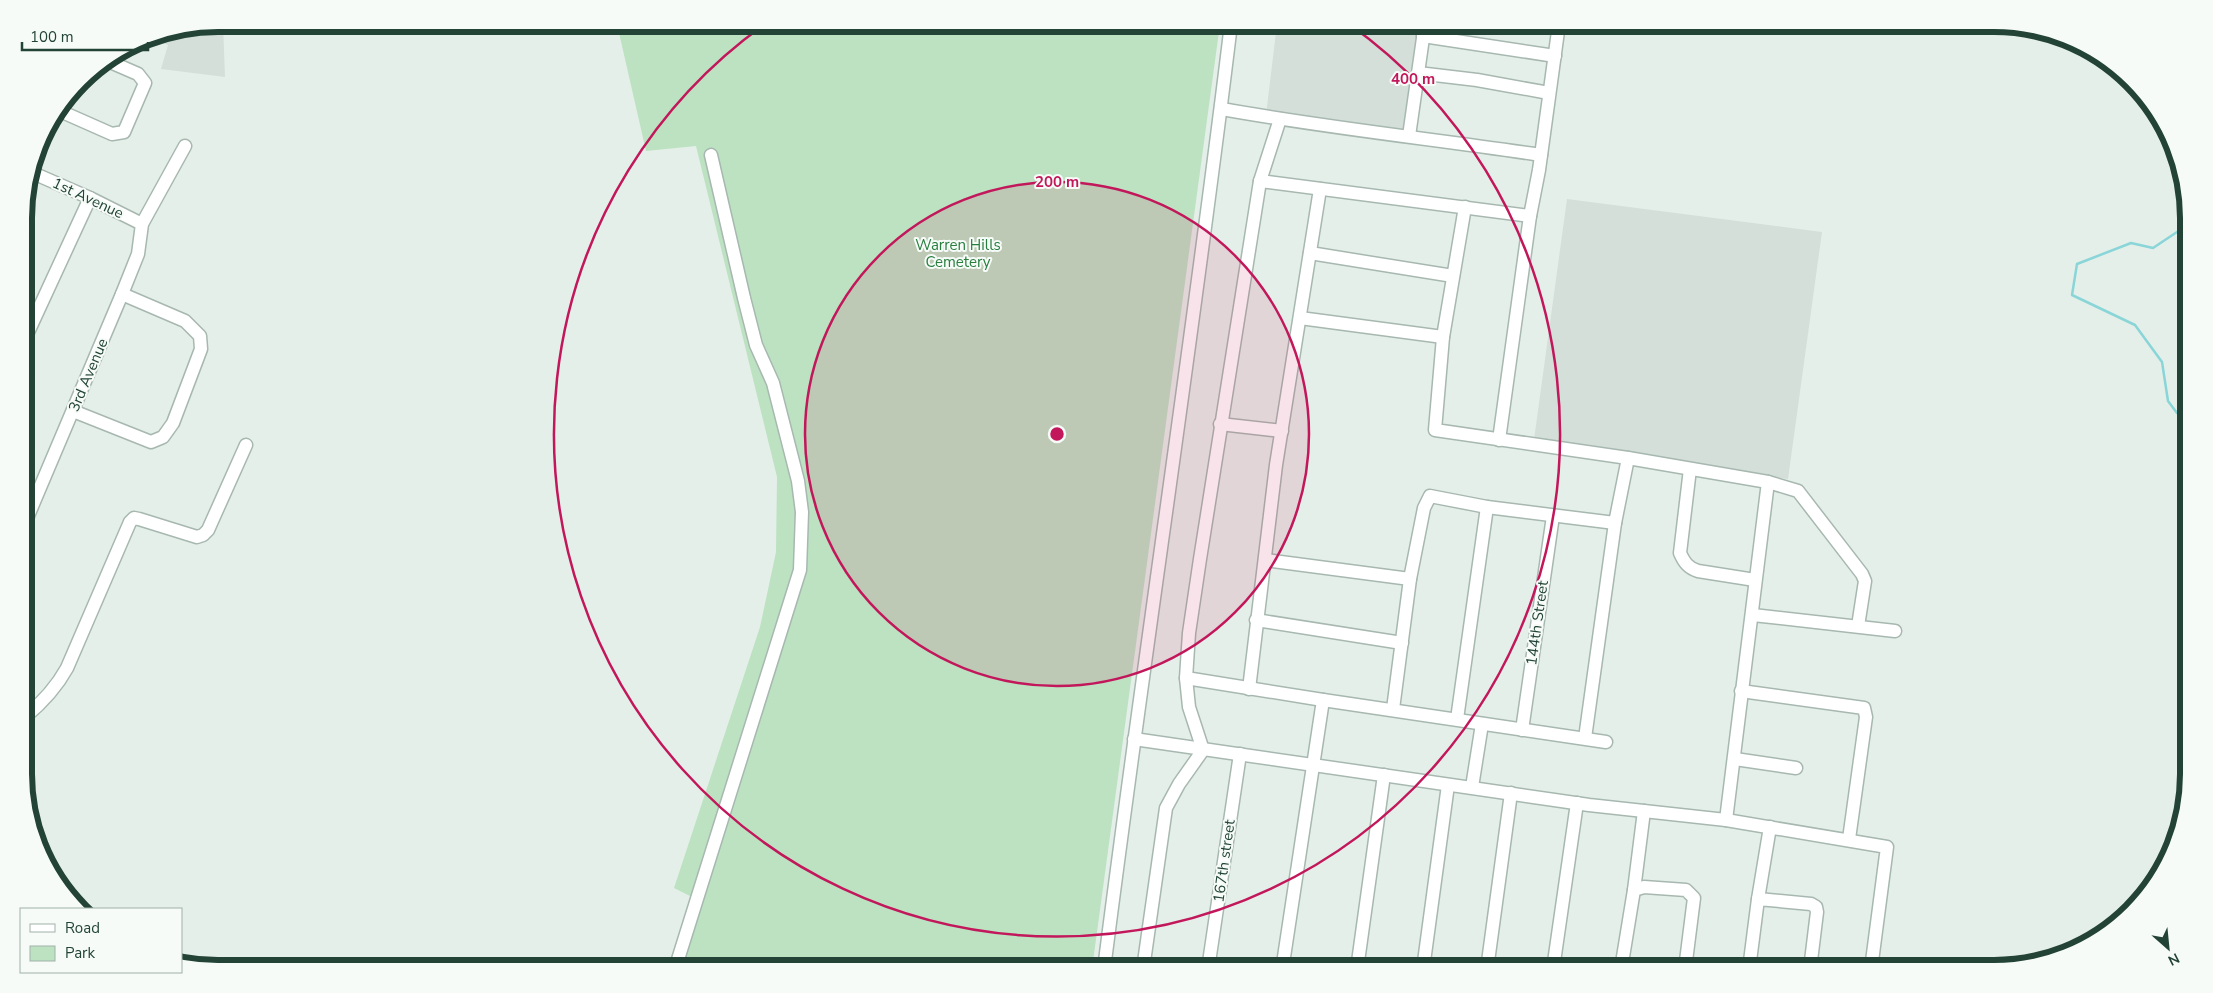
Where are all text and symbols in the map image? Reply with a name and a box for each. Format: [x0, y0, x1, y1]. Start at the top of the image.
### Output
scale bar [22, 20, 149, 52]
text: 100 m [30, 27, 74, 47]
text: 400 m [1391, 69, 1435, 89]
text: 200 m [1035, 172, 1079, 192]
street label: 1st Avenue [49, 173, 127, 223]
park label: Warren Hills Cemetery [915, 235, 1001, 272]
street label: 3rd Avenue [64, 335, 112, 415]
centre of rings [1048, 425, 1066, 443]
street label: 144th Street [1521, 579, 1553, 667]
street label: 167th street [1208, 818, 1240, 904]
legend [20, 908, 182, 973]
text: Road [65, 918, 100, 938]
north arrow [2143, 923, 2193, 973]
text: Park [65, 943, 95, 963]
text: N [2165, 948, 2183, 970]

